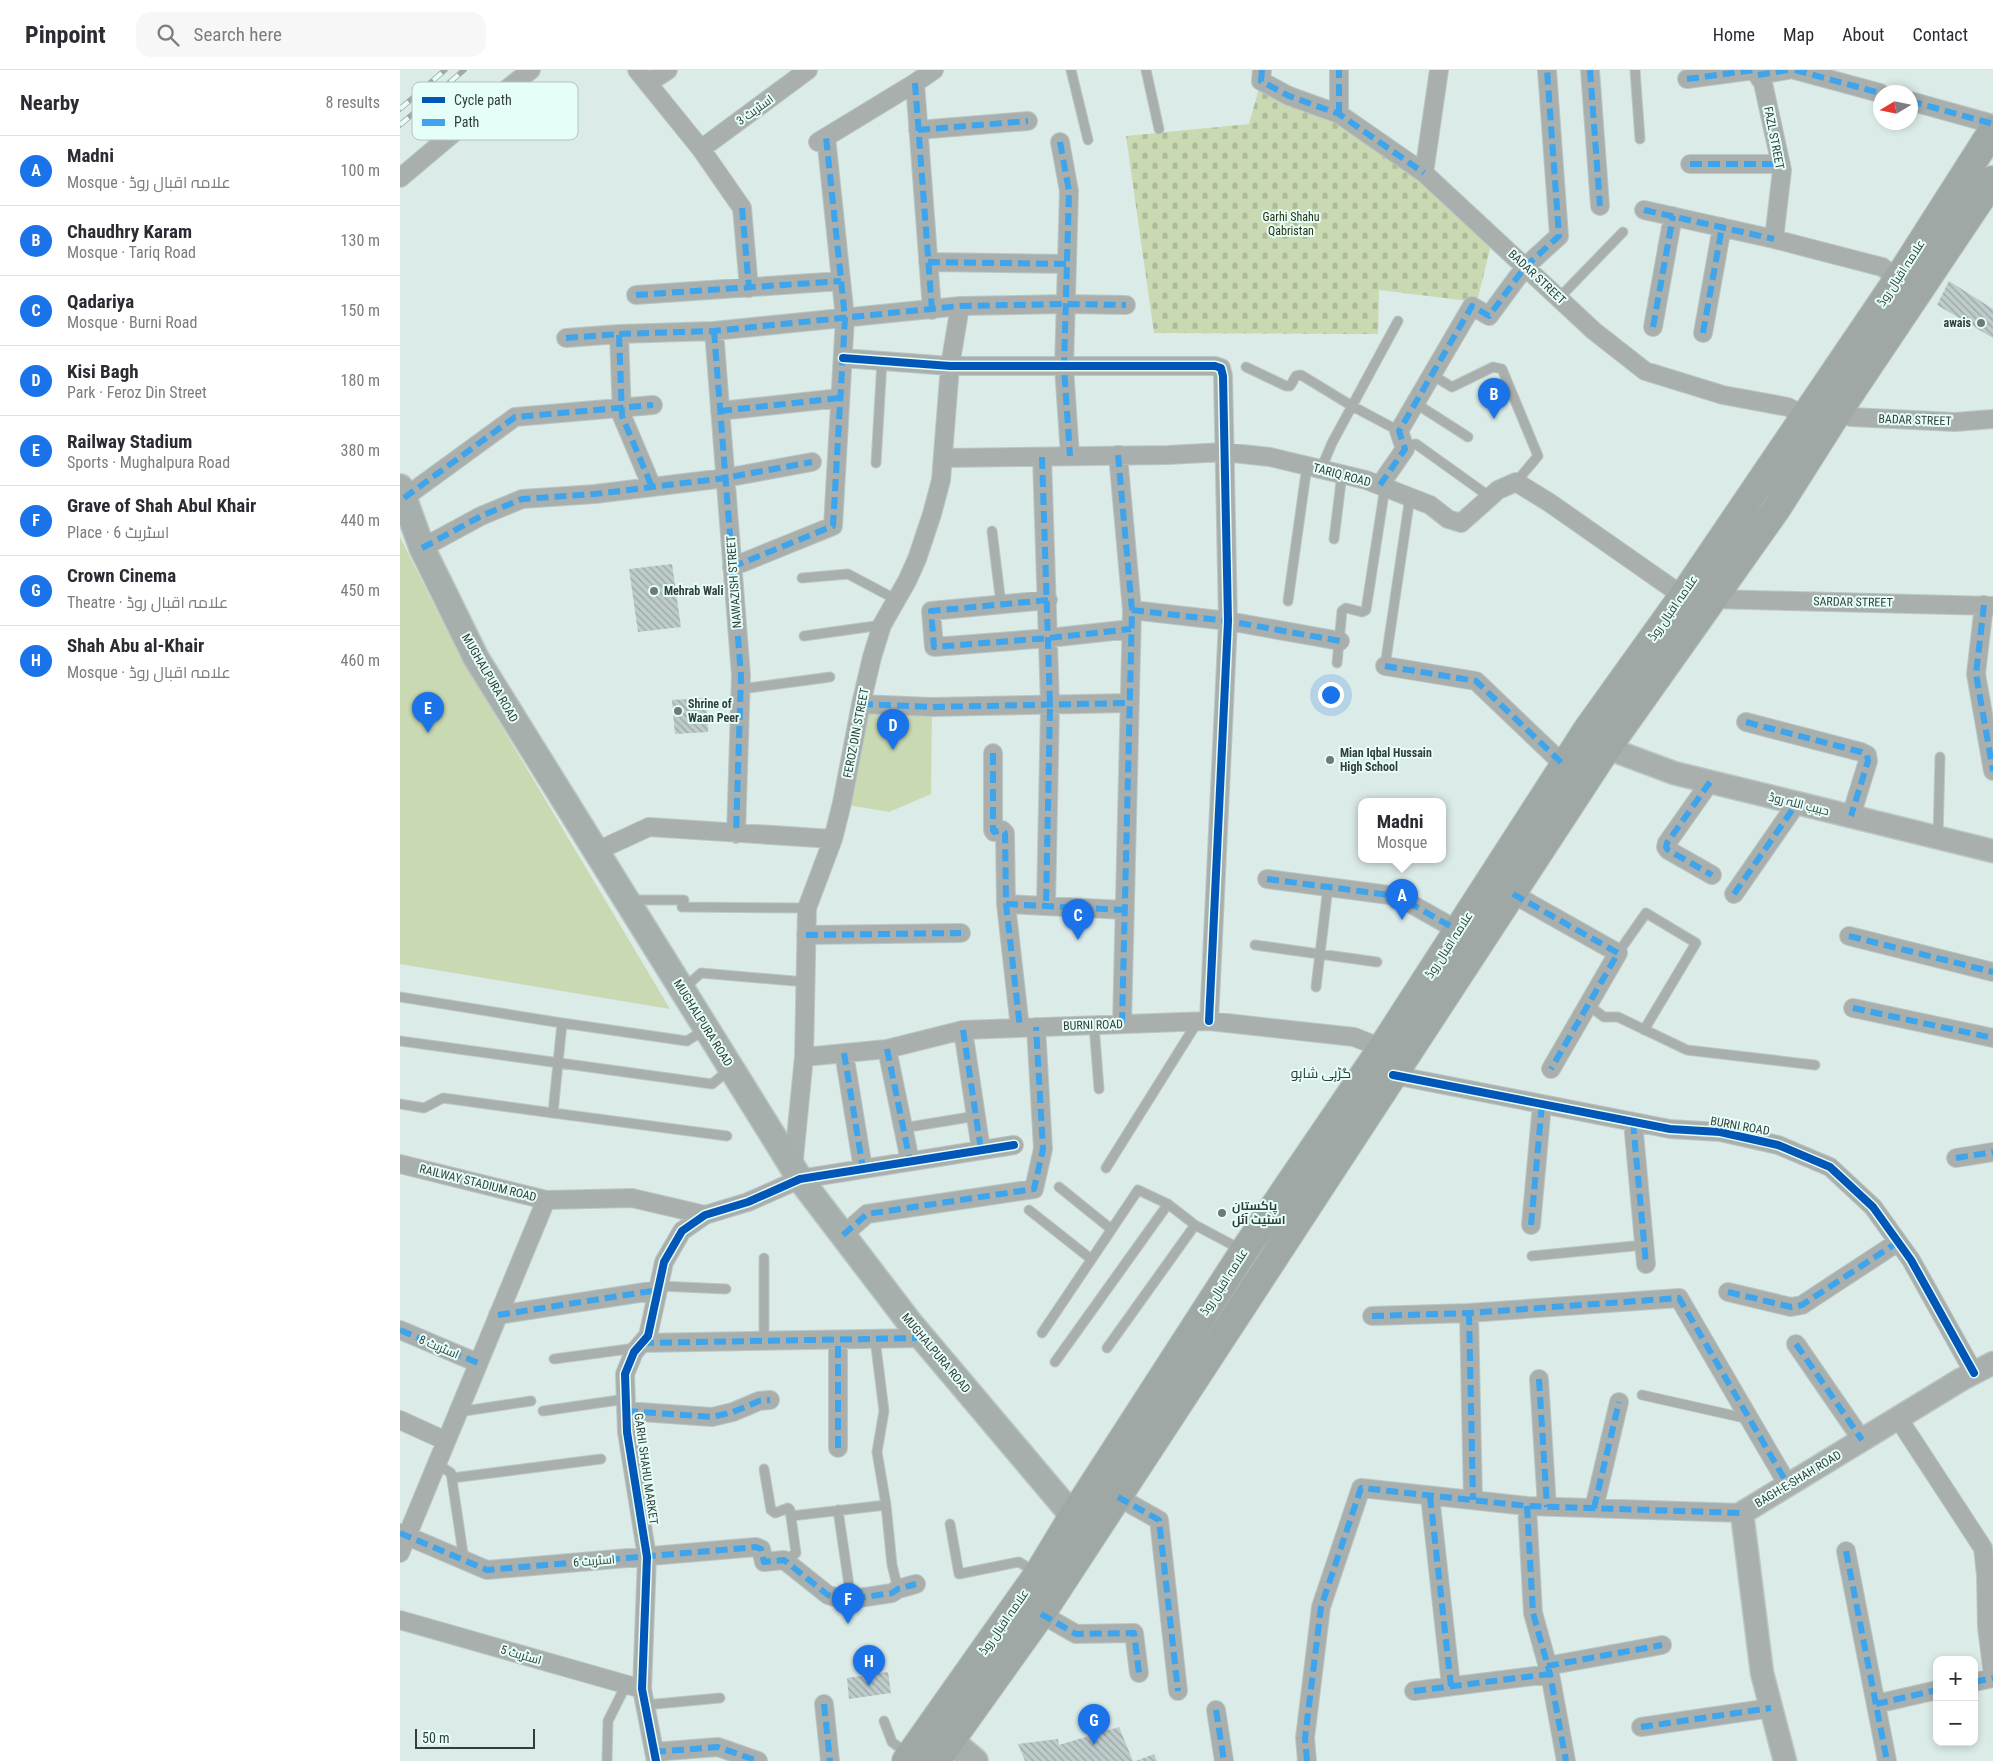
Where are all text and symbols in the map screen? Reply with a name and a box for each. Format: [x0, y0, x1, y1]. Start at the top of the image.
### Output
search box [136, 12, 486, 57]
text: Pinpoint [25, 21, 106, 49]
icon: search [154, 21, 182, 49]
text: Search here [194, 23, 282, 46]
text: Home [1713, 24, 1755, 45]
text: Map [1783, 24, 1814, 45]
text: About [1842, 24, 1884, 45]
text: Contact [1912, 24, 1968, 45]
legend [412, 82, 578, 140]
north arrow [1873, 85, 1918, 130]
text: Nearby [20, 91, 79, 115]
text: Cycle path [454, 92, 512, 108]
street label: اسٹریٹ 3 [734, 92, 776, 128]
text: 8 results [325, 93, 380, 112]
street label: FAZL STREET [1761, 105, 1787, 171]
text: Path [454, 114, 479, 130]
text: Madni [67, 144, 114, 167]
text: A [31, 161, 41, 180]
text: 100 m [341, 161, 380, 180]
text: Mosque · علامہ اقبال روڈ [67, 173, 231, 192]
park label: Garhi Shahu Qabristan [1262, 210, 1320, 238]
text: Chaudhry Karam [67, 220, 192, 243]
text: B [32, 231, 40, 250]
text: 130 m [341, 231, 380, 250]
street label: علامہ اقبال روڈ [1874, 237, 1928, 309]
text: Mosque · Tariq Road [67, 243, 196, 262]
street label: BADAR STREET [1505, 247, 1569, 307]
text: Qadariya [67, 290, 134, 313]
text: C [31, 301, 41, 320]
text: 150 m [341, 301, 380, 320]
text: Mosque · Burni Road [67, 313, 197, 332]
place label: awais [1944, 316, 1972, 330]
marker: awais [1975, 317, 1987, 329]
text: Kisi Bagh [67, 360, 139, 383]
text: D [31, 371, 41, 390]
text: 180 m [341, 371, 380, 390]
pin: B [1478, 378, 1510, 419]
text: Park · Feroz Din Street [67, 383, 207, 402]
street label: BADAR STREET [1878, 412, 1952, 428]
text: Railway Stadium [67, 430, 192, 453]
text: E [32, 441, 40, 460]
text: 380 m [341, 441, 380, 460]
text: Sports · Mughalpura Road [67, 453, 230, 472]
street label: TARIQ ROAD [1312, 461, 1373, 489]
text: Grave of Shah Abul Khair [67, 494, 256, 517]
text: F [32, 511, 40, 530]
text: 440 m [341, 511, 380, 530]
text: Place · اسٹریٹ 6 [67, 523, 169, 542]
street label: NAWAZISH STREET [724, 535, 744, 629]
text: Crown Cinema [67, 564, 176, 587]
street label: علامہ اقبال روڈ [1645, 573, 1701, 643]
text: G [31, 581, 41, 600]
text: 450 m [341, 581, 380, 600]
place label: Mehrab Wali [664, 584, 723, 598]
marker: Mehrab Wali [648, 585, 660, 597]
text: Theatre · علامہ اقبال روڈ [67, 593, 228, 612]
street label: SARDAR STREET [1813, 594, 1893, 610]
street label: MUGHALPURA ROAD [459, 631, 521, 725]
text: Shah Abu al-Khair [67, 634, 204, 657]
text: H [31, 651, 41, 670]
text: 460 m [341, 651, 380, 670]
text: Mosque · علامہ اقبال روڈ [67, 663, 231, 682]
your location [1318, 682, 1344, 708]
street label: FEROZ DIN STREET [840, 687, 872, 779]
pin: E [412, 692, 444, 733]
place label: Shrine of Waan Peer [688, 697, 739, 725]
marker: Shrine of Waan Peer [672, 705, 684, 717]
pin: D [877, 709, 909, 750]
place label: Mian Iqbal Hussain High School [1340, 746, 1432, 774]
marker: Mian Iqbal Hussain High School [1324, 754, 1336, 766]
street label: حبیب اللہ روڈ [1767, 790, 1831, 818]
popup [1358, 798, 1446, 863]
text: Madni [1377, 810, 1424, 833]
text: Mosque [1377, 833, 1427, 852]
pin: A [1386, 879, 1418, 920]
pin: C [1062, 899, 1094, 940]
street label: علامہ اقبال روڈ [1422, 909, 1476, 981]
street label: MUGHALPURA ROAD [671, 977, 735, 1069]
street label: BURNI ROAD [1063, 1017, 1123, 1033]
district label: گڑہی شاہو [1291, 1065, 1351, 1082]
street label: BURNI ROAD [1709, 1114, 1771, 1138]
street label: RAILWAY STADIUM ROAD [418, 1162, 538, 1204]
place label: پاکستان اسٹیٹ آئل [1232, 1199, 1285, 1228]
marker: پاکستان اسٹیٹ آئل [1216, 1207, 1228, 1219]
street label: علامہ اقبال روڈ [1197, 1246, 1251, 1318]
street label: MUGHALPURA ROAD [899, 1310, 974, 1396]
street label: اسٹریٹ 8 [417, 1332, 461, 1362]
street label: GARHI SHAHU MARKET [631, 1412, 661, 1526]
street label: BAGH-E-SHAH ROAD [1752, 1448, 1844, 1510]
street label: اسٹریٹ 6 [572, 1552, 616, 1570]
pin: F [832, 1583, 864, 1624]
street label: علامہ اقبال روڈ [976, 1587, 1032, 1657]
street label: اسٹریٹ 5 [499, 1642, 543, 1668]
pin: H [853, 1645, 885, 1686]
map controls [1933, 1656, 1978, 1746]
button: + [1933, 1656, 1978, 1701]
button: − [1933, 1701, 1978, 1746]
pin: G [1078, 1704, 1110, 1745]
scale bar [415, 1726, 535, 1749]
text: 50 m [422, 1730, 450, 1746]

